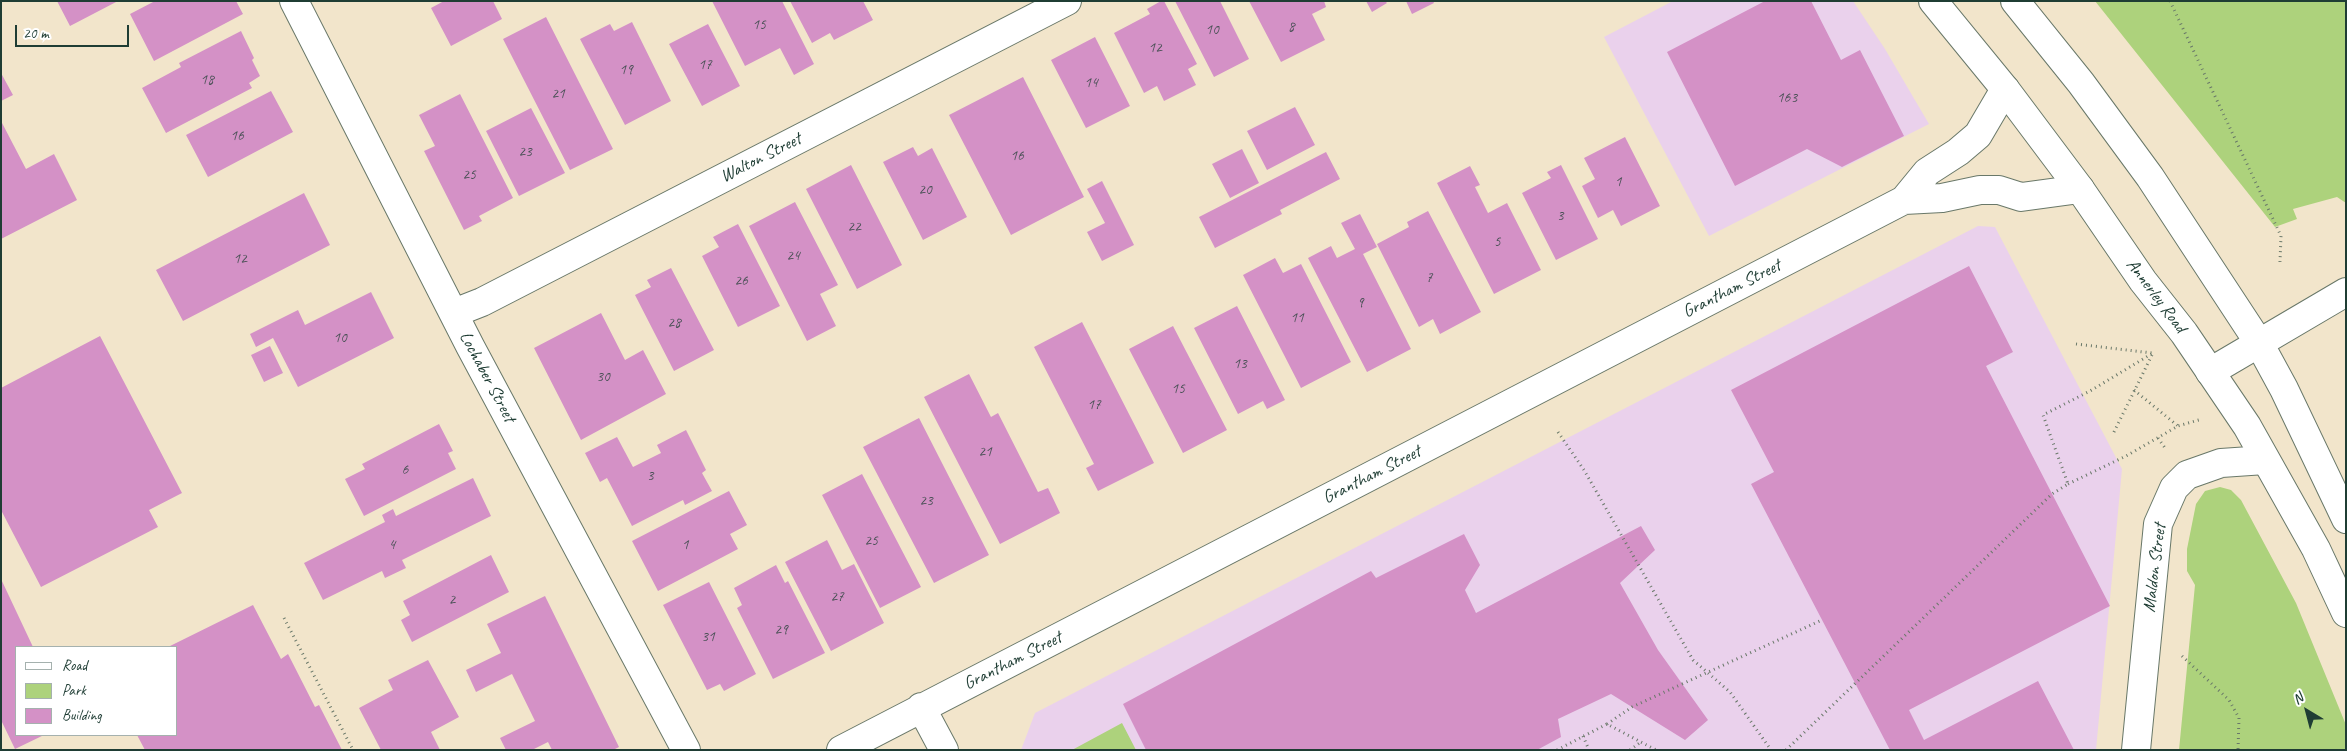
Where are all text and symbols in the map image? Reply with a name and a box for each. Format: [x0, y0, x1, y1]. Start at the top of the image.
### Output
scale bar [18, 15, 131, 47]
house number: 15 [752, 16, 766, 34]
house number: 8 [1288, 18, 1294, 36]
house number: 10 [1205, 21, 1219, 39]
text: 20 m [23, 24, 49, 43]
house number: 12 [1148, 39, 1162, 57]
house number: 17 [698, 56, 712, 74]
house number: 19 [619, 61, 633, 79]
house number: 18 [200, 71, 214, 89]
house number: 14 [1084, 74, 1098, 92]
house number: 21 [551, 85, 565, 103]
house number: 163 [1777, 89, 1797, 107]
house number: 16 [230, 127, 244, 145]
street label: Walton Street [717, 128, 805, 188]
house number: 23 [518, 143, 532, 161]
house number: 16 [1010, 147, 1024, 165]
house number: 25 [462, 166, 476, 184]
house number: 1 [1615, 173, 1621, 191]
house number: 20 [918, 181, 932, 199]
house number: 3 [1557, 207, 1563, 225]
house number: 22 [847, 218, 861, 236]
house number: 5 [1494, 233, 1500, 251]
house number: 24 [786, 247, 800, 265]
house number: 12 [233, 250, 247, 268]
street label: Grantham Street [1679, 255, 1785, 323]
street label: Annerley Road [2121, 255, 2191, 337]
house number: 7 [1426, 269, 1432, 287]
house number: 26 [734, 272, 748, 290]
house number: 9 [1357, 294, 1363, 312]
house number: 11 [1290, 309, 1304, 327]
house number: 28 [667, 314, 681, 332]
street label: Lochaber Street [454, 328, 520, 426]
house number: 10 [333, 329, 347, 347]
house number: 13 [1233, 355, 1247, 373]
house number: 30 [596, 368, 610, 386]
house number: 15 [1171, 380, 1185, 398]
house number: 17 [1087, 396, 1101, 414]
street label: Grantham Street [1319, 441, 1425, 509]
house number: 21 [978, 443, 992, 461]
house number: 6 [402, 461, 408, 479]
house number: 3 [647, 467, 653, 485]
house number: 23 [919, 492, 933, 510]
street label: Maldon Street [2139, 523, 2171, 613]
house number: 25 [864, 532, 878, 550]
house number: 4 [389, 536, 395, 554]
house number: 1 [682, 536, 688, 554]
house number: 27 [830, 588, 844, 606]
house number: 2 [449, 591, 455, 609]
house number: 29 [774, 621, 788, 639]
street label: Grantham Street [960, 627, 1066, 695]
house number: 31 [701, 628, 715, 646]
legend [15, 646, 178, 736]
text: Road [62, 656, 87, 675]
text: Park [62, 681, 86, 700]
north arrow [2282, 686, 2332, 736]
text: N [2289, 689, 2306, 708]
text: Building [62, 706, 101, 725]

